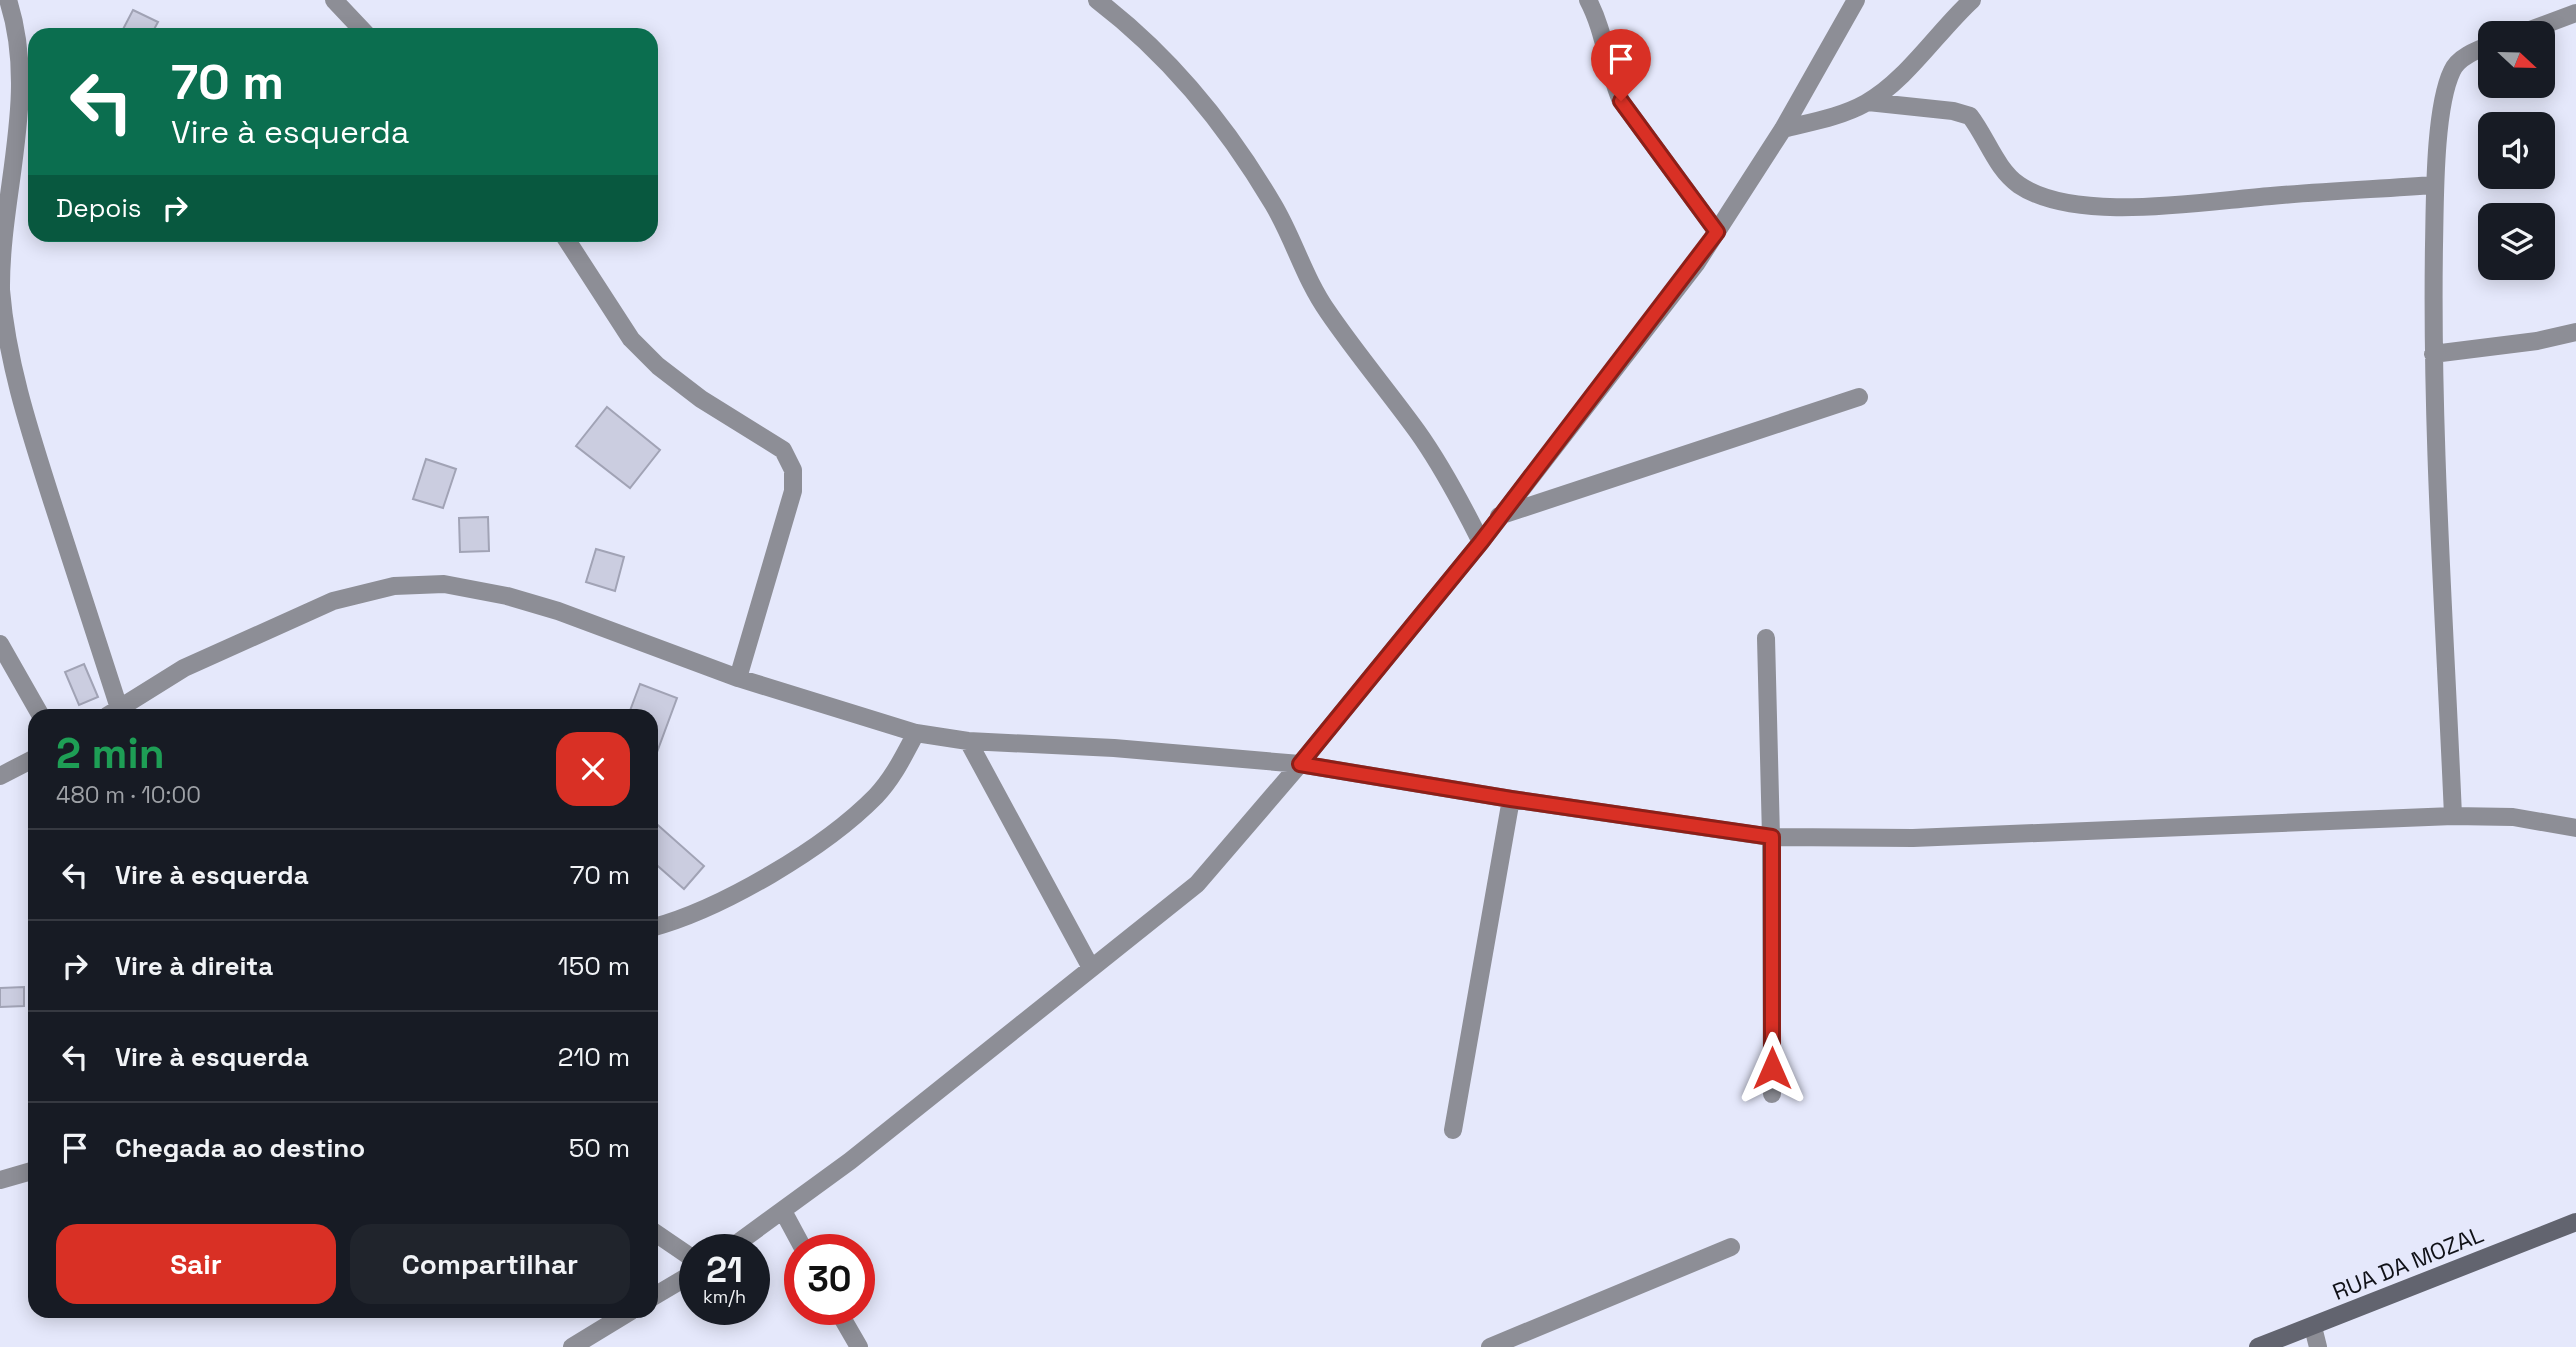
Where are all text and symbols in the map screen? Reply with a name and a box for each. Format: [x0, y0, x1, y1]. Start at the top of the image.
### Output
north arrow [2478, 21, 2555, 98]
map controls [2478, 21, 2555, 280]
pin [1591, 29, 1651, 101]
icon: arrive [1602, 40, 1640, 78]
text: 70 m [171, 51, 284, 113]
icon: left [56, 56, 147, 147]
text: Vire à esquerda [171, 112, 409, 152]
button: sound [2478, 112, 2555, 189]
icon: right [156, 189, 194, 227]
text: Depois [56, 191, 142, 225]
button: layers [2478, 203, 2555, 280]
text: 2 min [56, 727, 165, 780]
button: close [556, 732, 630, 806]
text: 480 m · 10:00 [56, 780, 201, 810]
icon: left [56, 856, 94, 894]
text: Vire à esquerda [115, 858, 309, 892]
text: 70 m [570, 858, 630, 892]
icon: right [56, 947, 94, 985]
text: Vire à direita [115, 949, 273, 983]
text: 150 m [558, 949, 630, 983]
position arrow [1735, 1031, 1809, 1105]
icon: left [56, 1038, 94, 1076]
text: Vire à esquerda [115, 1040, 309, 1074]
text: 210 m [558, 1040, 630, 1074]
icon: arrive [56, 1129, 94, 1167]
text: Chegada ao destino [115, 1131, 365, 1165]
text: 50 m [569, 1131, 630, 1165]
street label: RUA DA MOZAL [2328, 1219, 2488, 1307]
button: Sair [56, 1224, 336, 1304]
button: Compartilhar [350, 1224, 630, 1304]
speed limit sign: 30 [784, 1234, 875, 1325]
text: 21 [706, 1248, 743, 1292]
text: km/h [703, 1285, 746, 1308]

